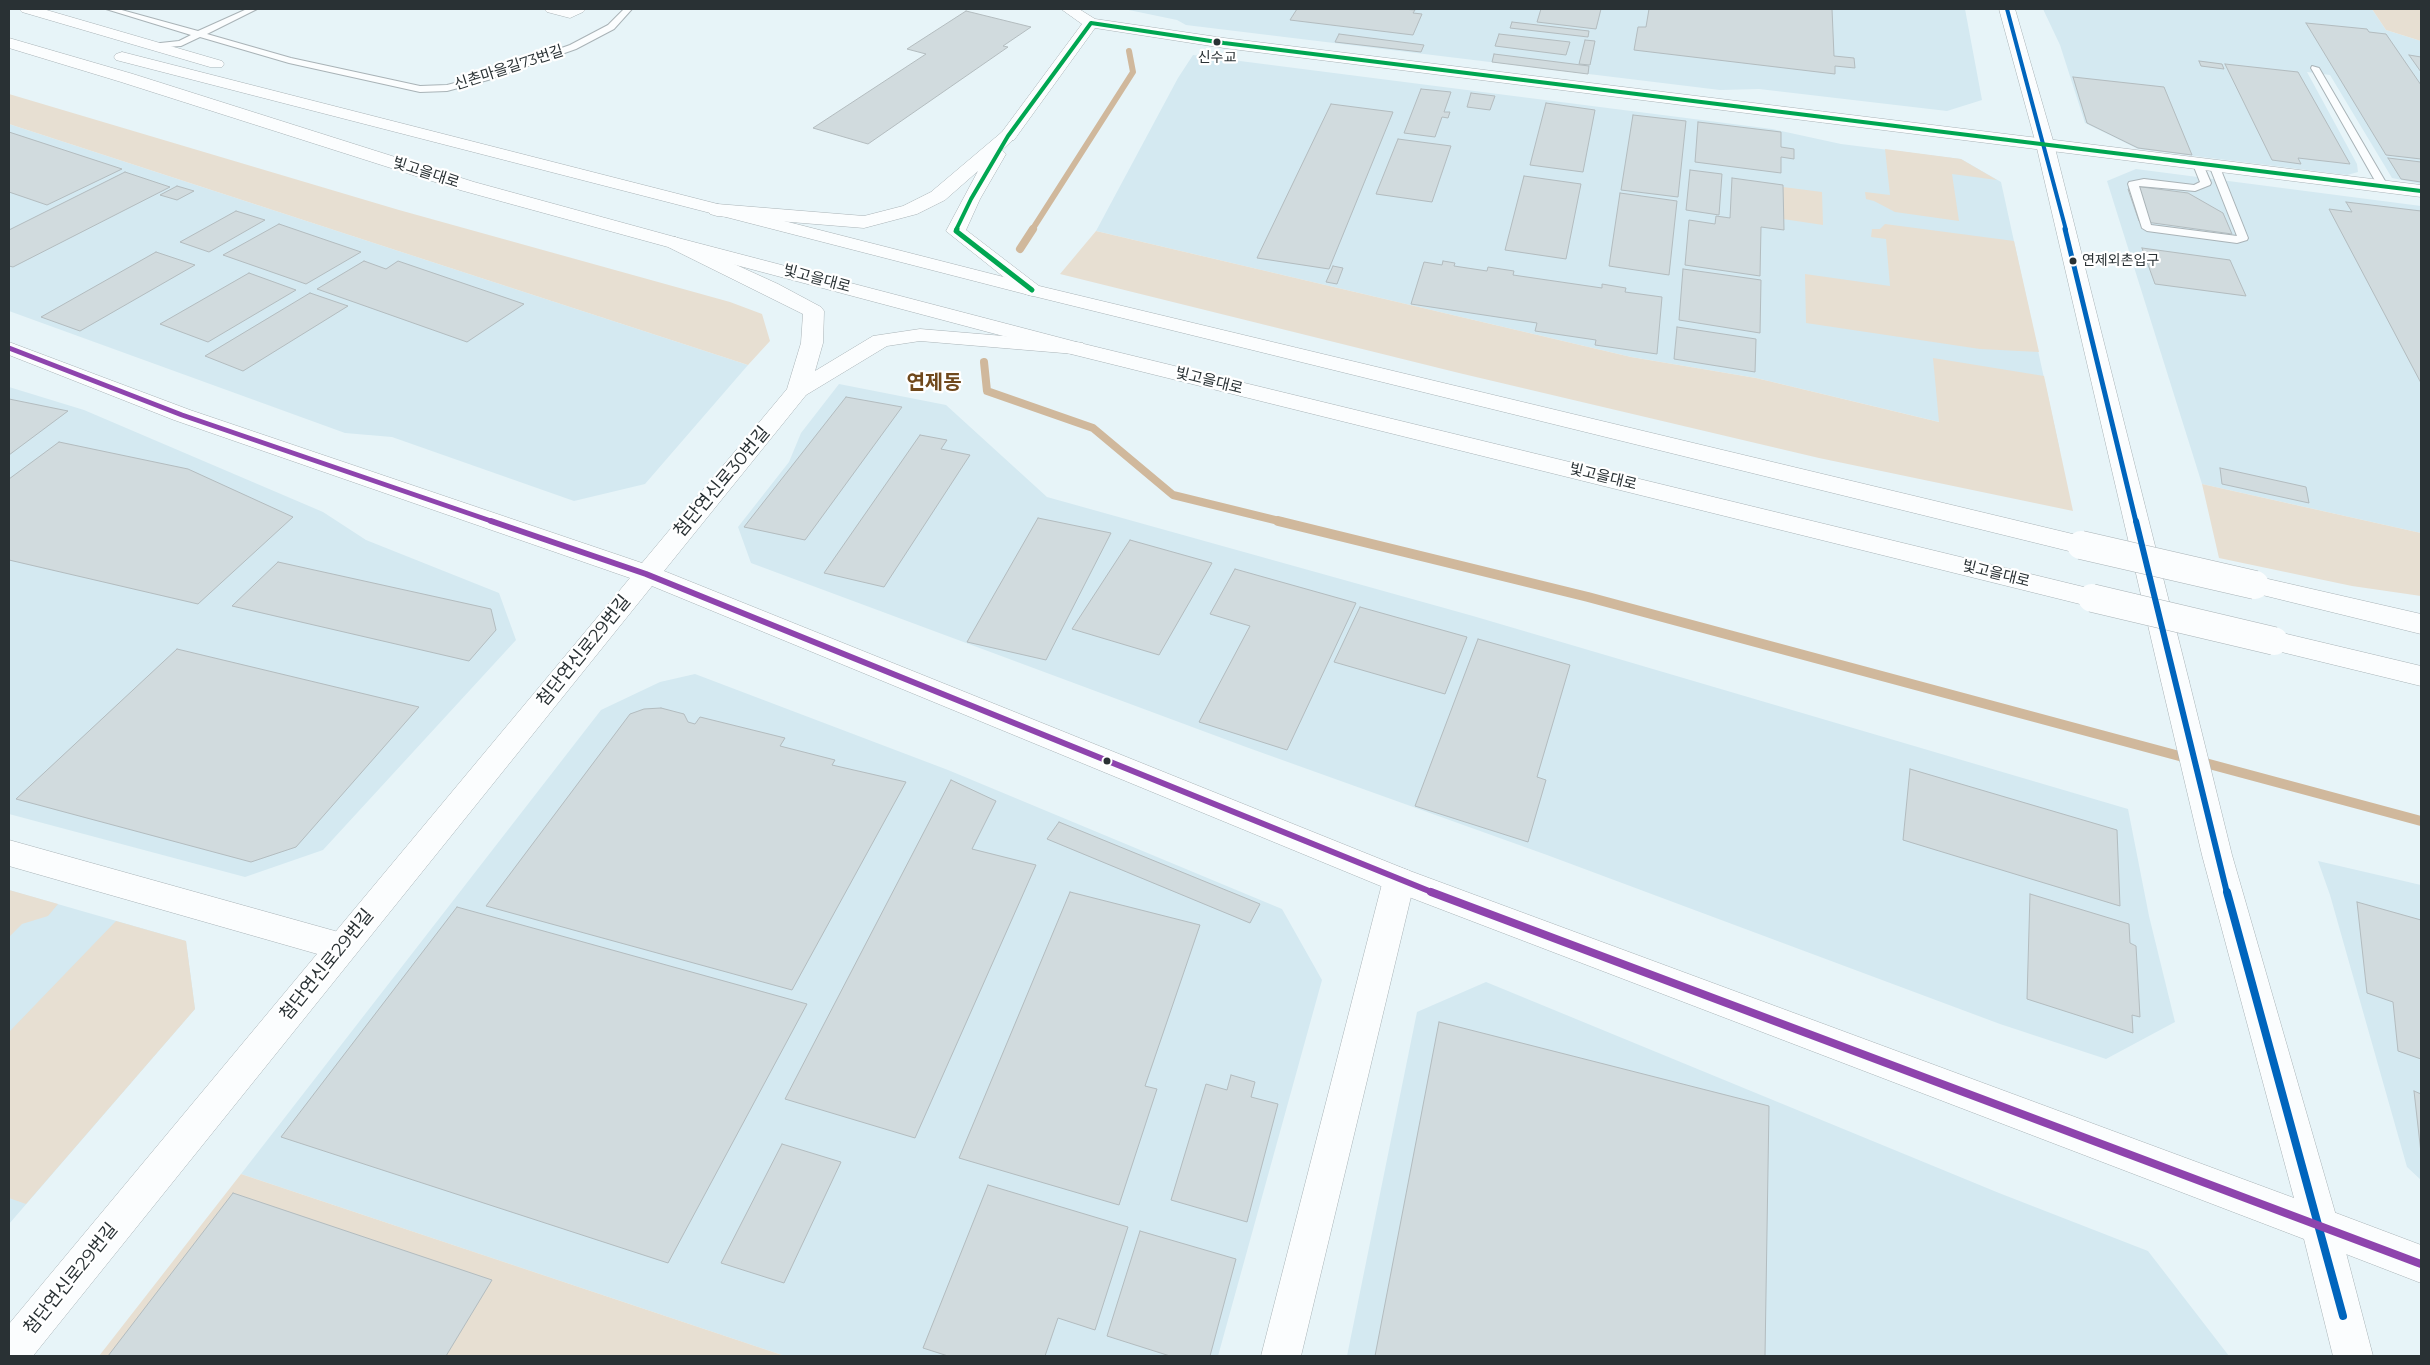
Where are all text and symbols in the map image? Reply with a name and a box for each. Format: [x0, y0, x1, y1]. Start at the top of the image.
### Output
marker: 신수교 [1212, 37, 1222, 47]
street label: 신촌마을길73번길 [452, 42, 566, 94]
place label: 신수교 [1198, 50, 1236, 66]
street label: 빛고을대로 [390, 154, 462, 192]
place label: 연제외촌입구 [2082, 253, 2159, 269]
marker: 연제외촌입구 [2068, 256, 2078, 266]
street label: 빛고을대로 [781, 261, 853, 297]
street label: 빛고을대로 [1173, 364, 1245, 398]
district label: 연제동 [906, 371, 962, 395]
street label: 첨단연신로30번길 [669, 422, 775, 542]
street label: 빛고을대로 [1567, 460, 1639, 494]
street label: 빛고을대로 [1960, 557, 2032, 591]
street label: 첨단연신로29번길 [532, 591, 636, 711]
unlabelled marker [1102, 756, 1112, 766]
street label: 첨단연신로29번길 [275, 905, 379, 1025]
street label: 첨단연신로29번길 [19, 1219, 123, 1339]

